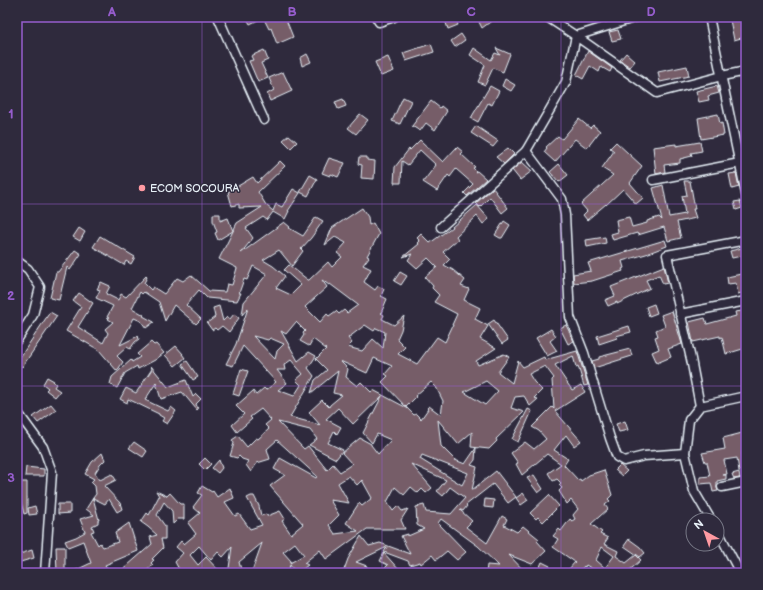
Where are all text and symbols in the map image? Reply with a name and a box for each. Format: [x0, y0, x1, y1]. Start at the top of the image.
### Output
text: A [107, 4, 116, 20]
text: B [287, 4, 297, 20]
text: C [466, 4, 476, 20]
text: D [646, 4, 656, 20]
text: 1 [8, 106, 14, 122]
place label: ECOM SOCOURA [150, 182, 240, 195]
marker: ECOM SOCOURA [137, 183, 147, 193]
text: 2 [7, 288, 15, 304]
text: 3 [7, 470, 15, 486]
north arrow [685, 512, 725, 552]
text: N [692, 517, 706, 532]

